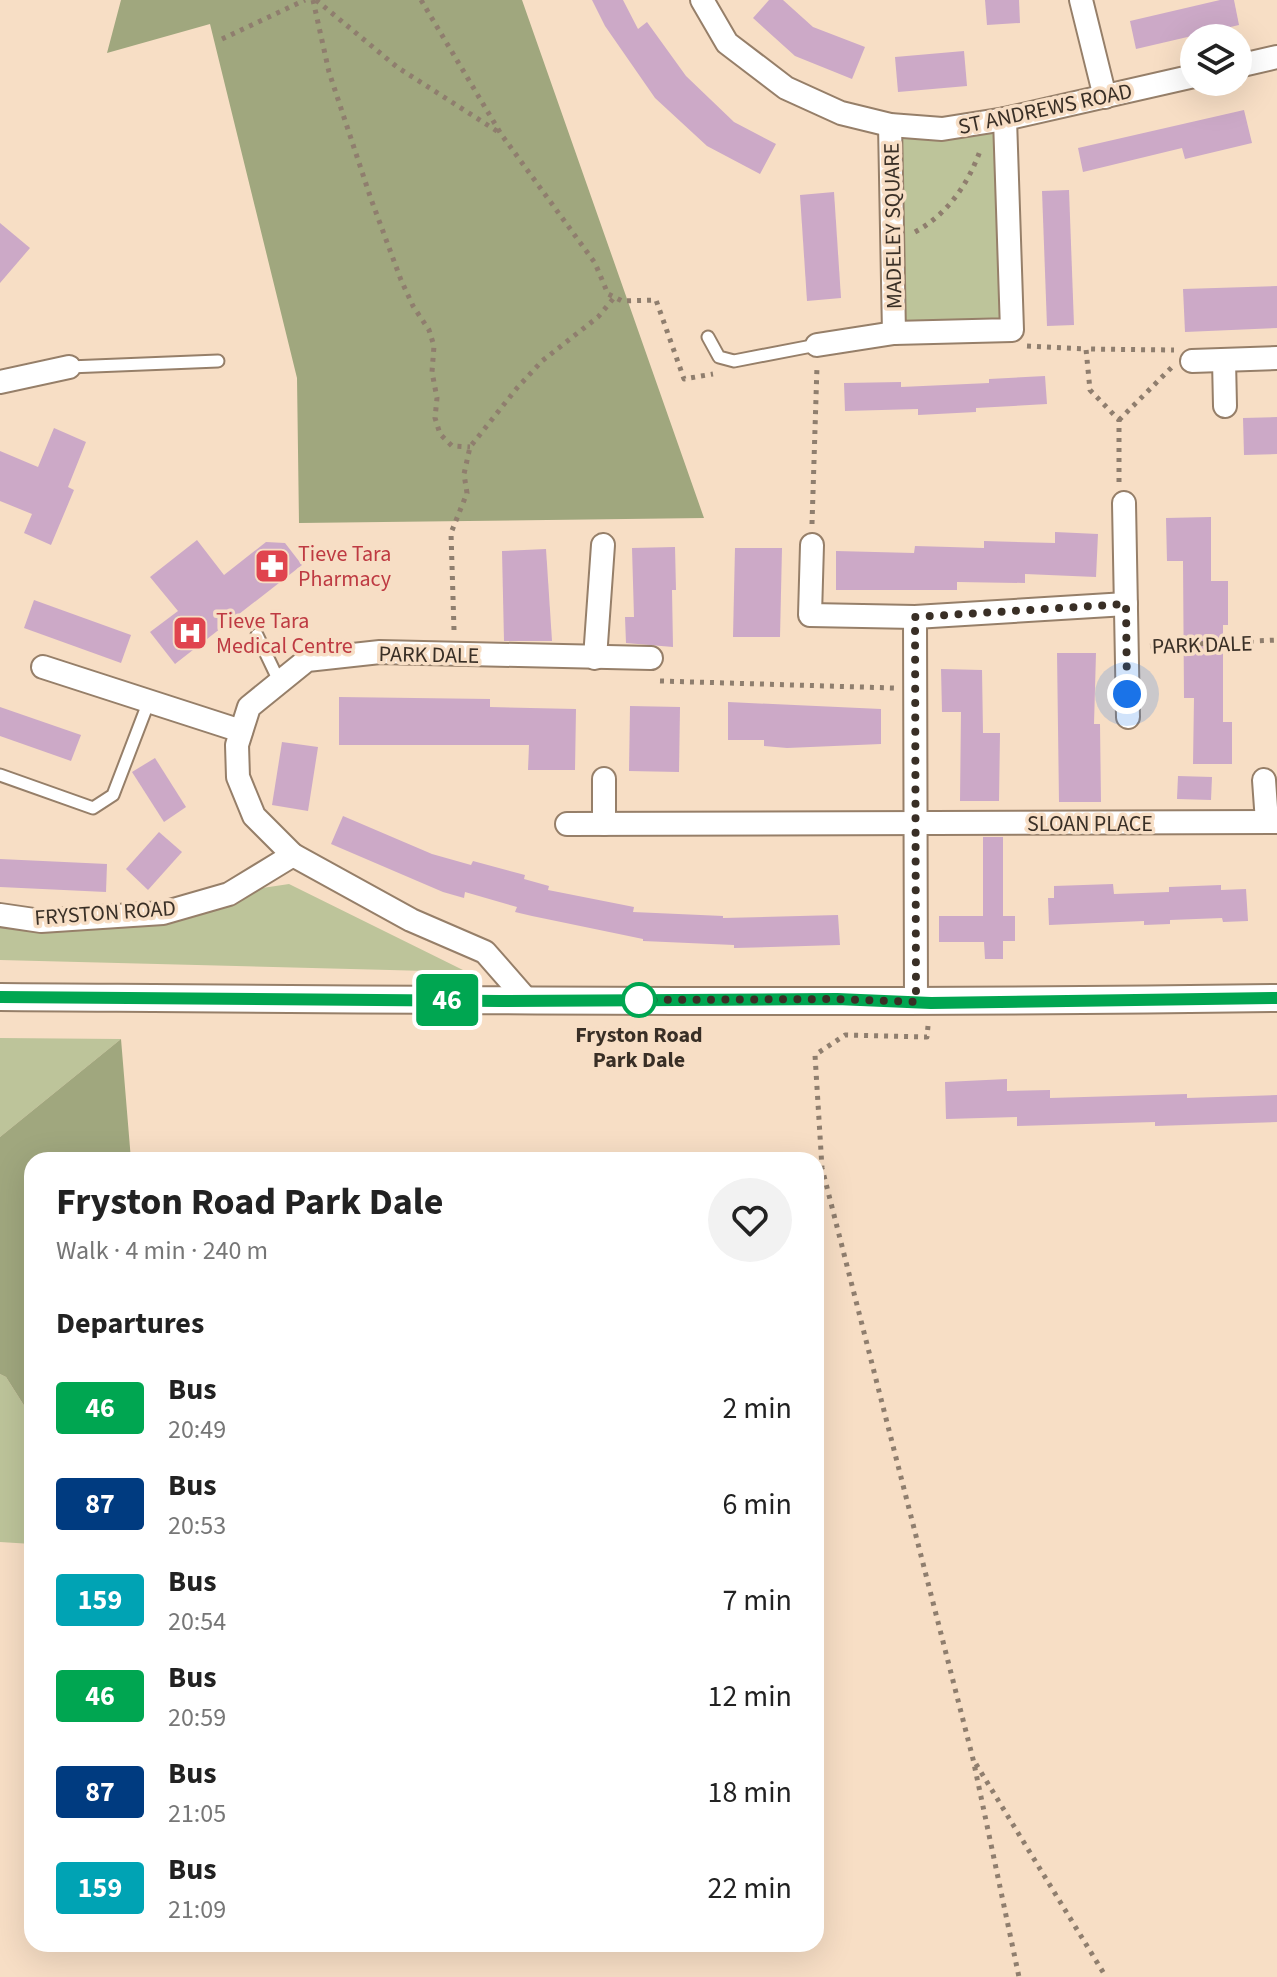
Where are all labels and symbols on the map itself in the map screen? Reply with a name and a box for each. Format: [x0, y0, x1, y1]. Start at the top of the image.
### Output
street label: ST ANDREWS ROAD [955, 75, 1135, 143]
street label: MADELEY SQUARE [876, 142, 910, 309]
place label: Tieve Tara Pharmacy [298, 538, 392, 595]
pharmacy icon: Tieve Tara Pharmacy [253, 547, 291, 585]
place label: Tieve Tara Medical Centre [216, 605, 353, 662]
hospital icon: Tieve Tara Medical Centre [171, 614, 209, 652]
street label: PARK DALE [1151, 627, 1253, 663]
street label: PARK DALE [378, 638, 480, 672]
your location [1107, 674, 1147, 714]
street label: SLOAN PLACE [1027, 808, 1153, 840]
street label: FRYSTON ROAD [33, 892, 177, 934]
line badge: 46 [411, 974, 483, 1026]
marker: Fryston Road Park Dale [622, 983, 656, 1017]
place label: Fryston Road Park Dale [575, 1019, 703, 1076]

